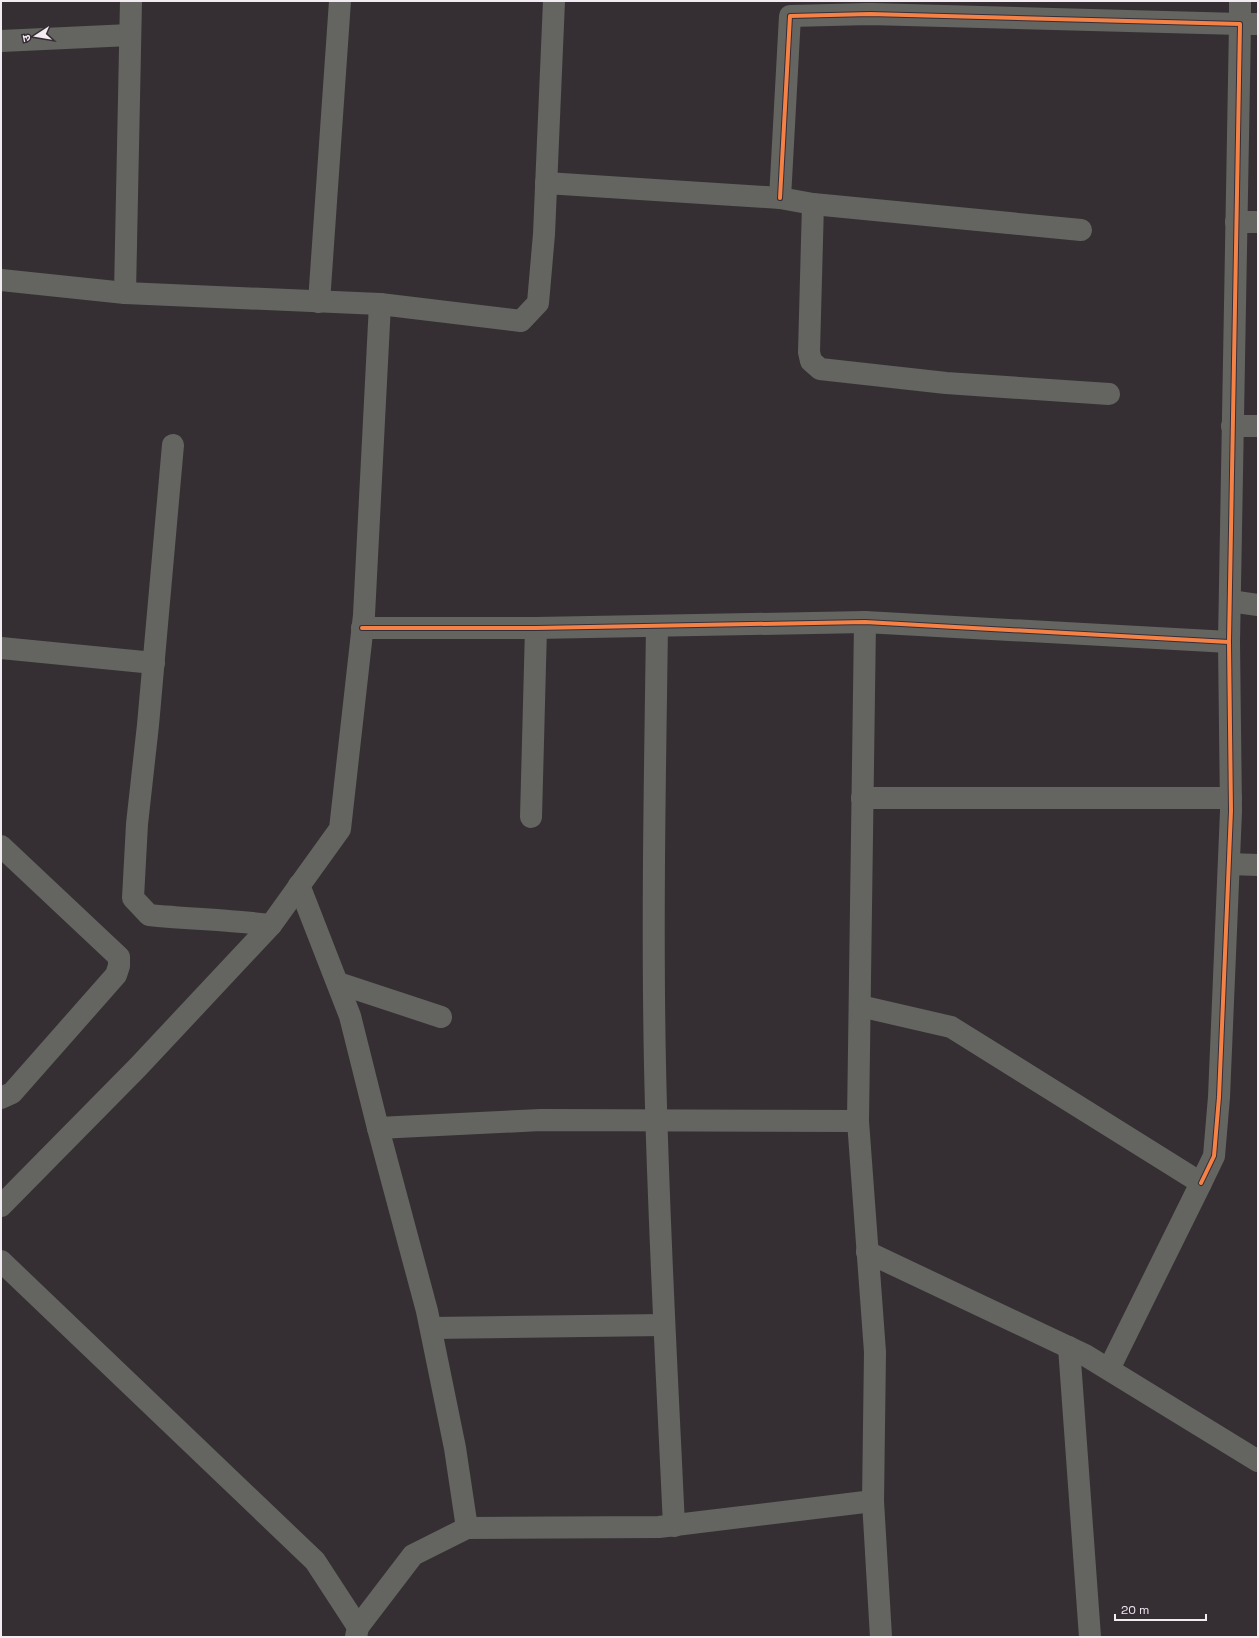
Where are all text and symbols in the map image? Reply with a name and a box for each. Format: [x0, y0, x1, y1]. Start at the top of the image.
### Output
north arrow [16, 16, 56, 56]
text: उ [19, 33, 34, 43]
scale bar [1115, 1596, 1206, 1622]
text: 20 m [1121, 1602, 1149, 1618]

